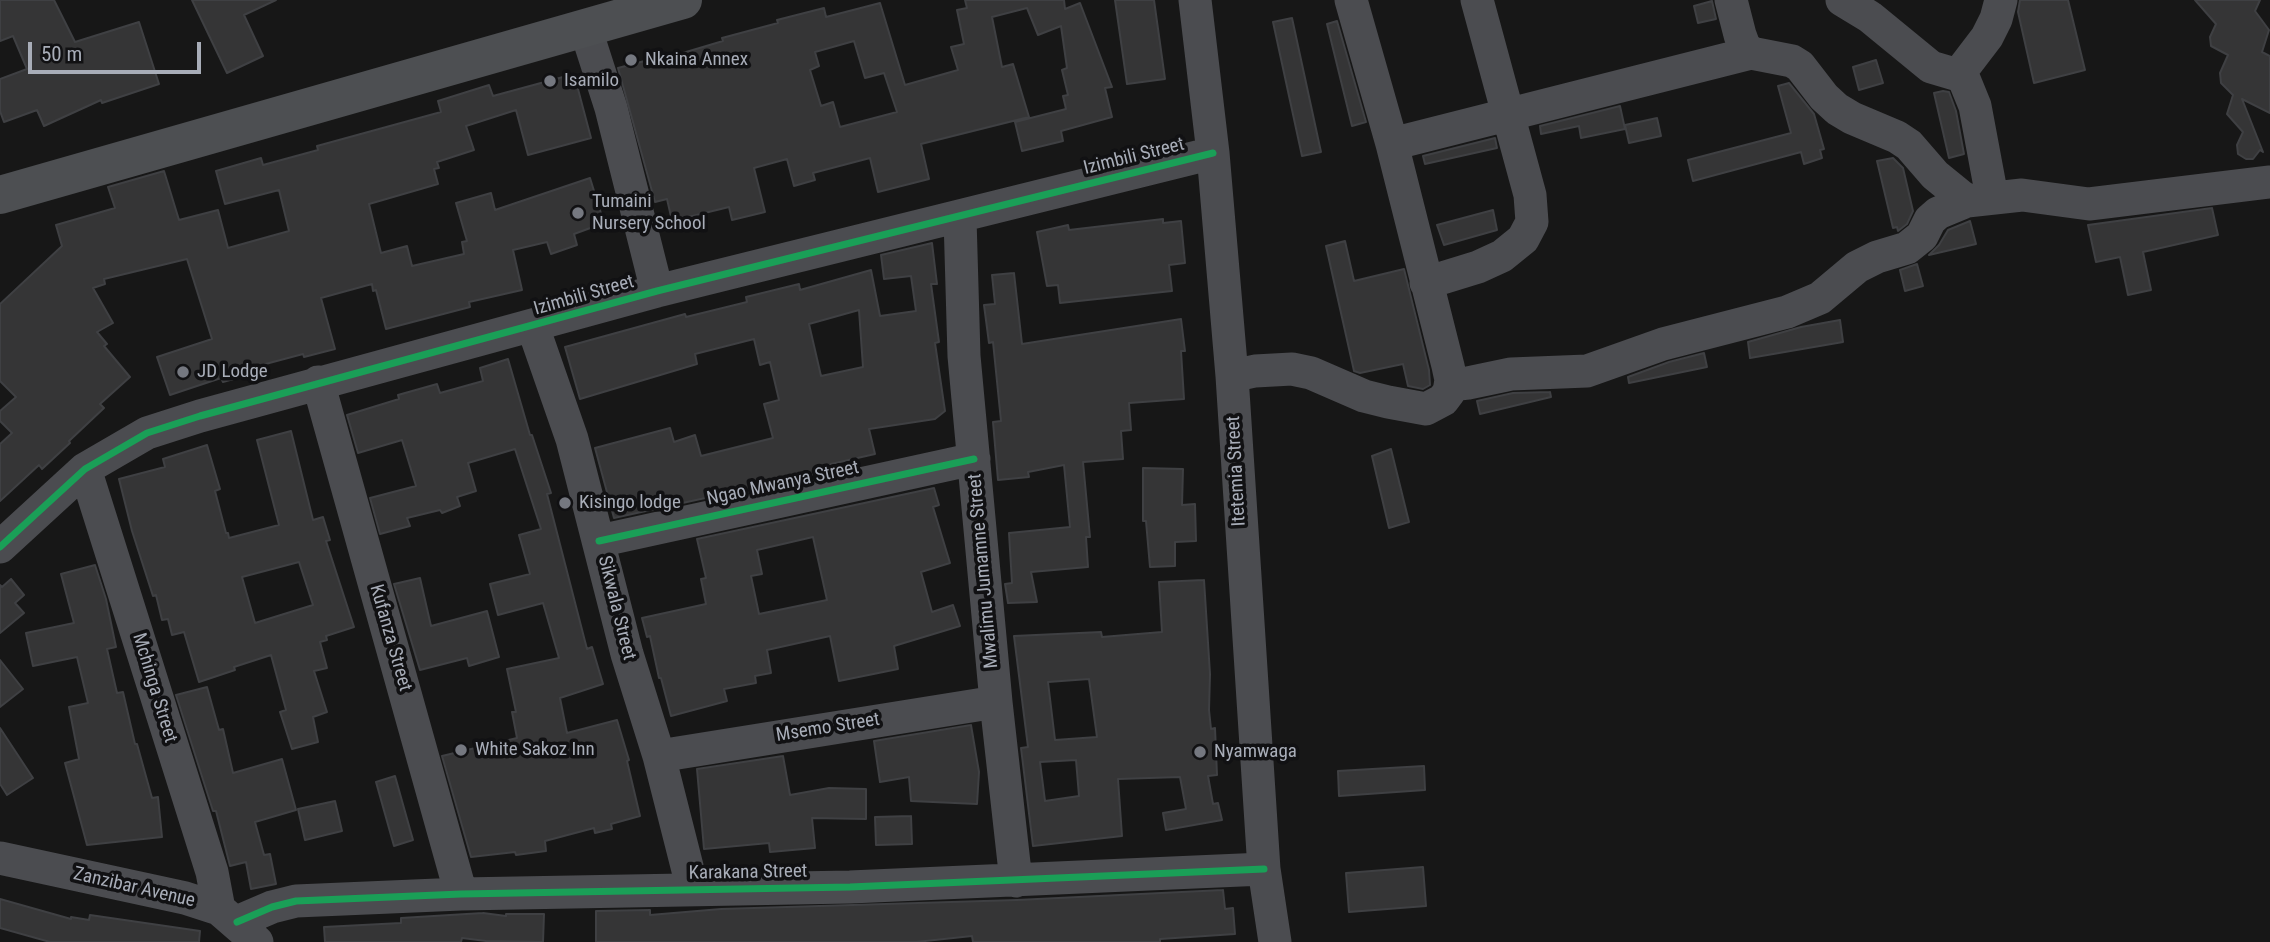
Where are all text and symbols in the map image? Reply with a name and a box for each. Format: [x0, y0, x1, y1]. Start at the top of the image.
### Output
scale bar [32, 28, 205, 72]
text: 50 m [41, 42, 82, 66]
place label: Nkaina Annex [645, 49, 748, 71]
marker: Nkaina Annex [623, 52, 639, 68]
place label: Isamilo [564, 70, 619, 92]
marker: Isamilo [542, 73, 558, 89]
street label: Izimbili Street [1081, 133, 1187, 181]
place label: Tumaini Nursery School [592, 191, 706, 235]
marker: Tumaini Nursery School [570, 205, 586, 221]
street label: Izimbili Street [531, 271, 637, 321]
place label: JD Lodge [197, 361, 268, 383]
marker: JD Lodge [175, 364, 191, 380]
street label: Itetemia Street [1223, 415, 1251, 527]
street label: Ngao Mwanya Street [705, 457, 861, 511]
street label: Mwalimu Jumamne Street [964, 473, 1004, 669]
place label: Kisingo lodge [579, 492, 681, 514]
marker: Kisingo lodge [557, 495, 573, 511]
street label: Sikwala Street [592, 554, 640, 662]
street label: Kufanza Street [364, 582, 416, 694]
street label: Mchinga Street [127, 631, 181, 745]
street label: Msemo Street [775, 709, 881, 747]
place label: White Sakoz Inn [475, 739, 595, 761]
place label: Nyamwaga [1214, 741, 1297, 763]
marker: White Sakoz Inn [453, 742, 469, 758]
marker: Nyamwaga [1192, 744, 1208, 760]
street label: Karakana Street [688, 861, 808, 885]
street label: Zanzibar Avenue [71, 863, 197, 913]

